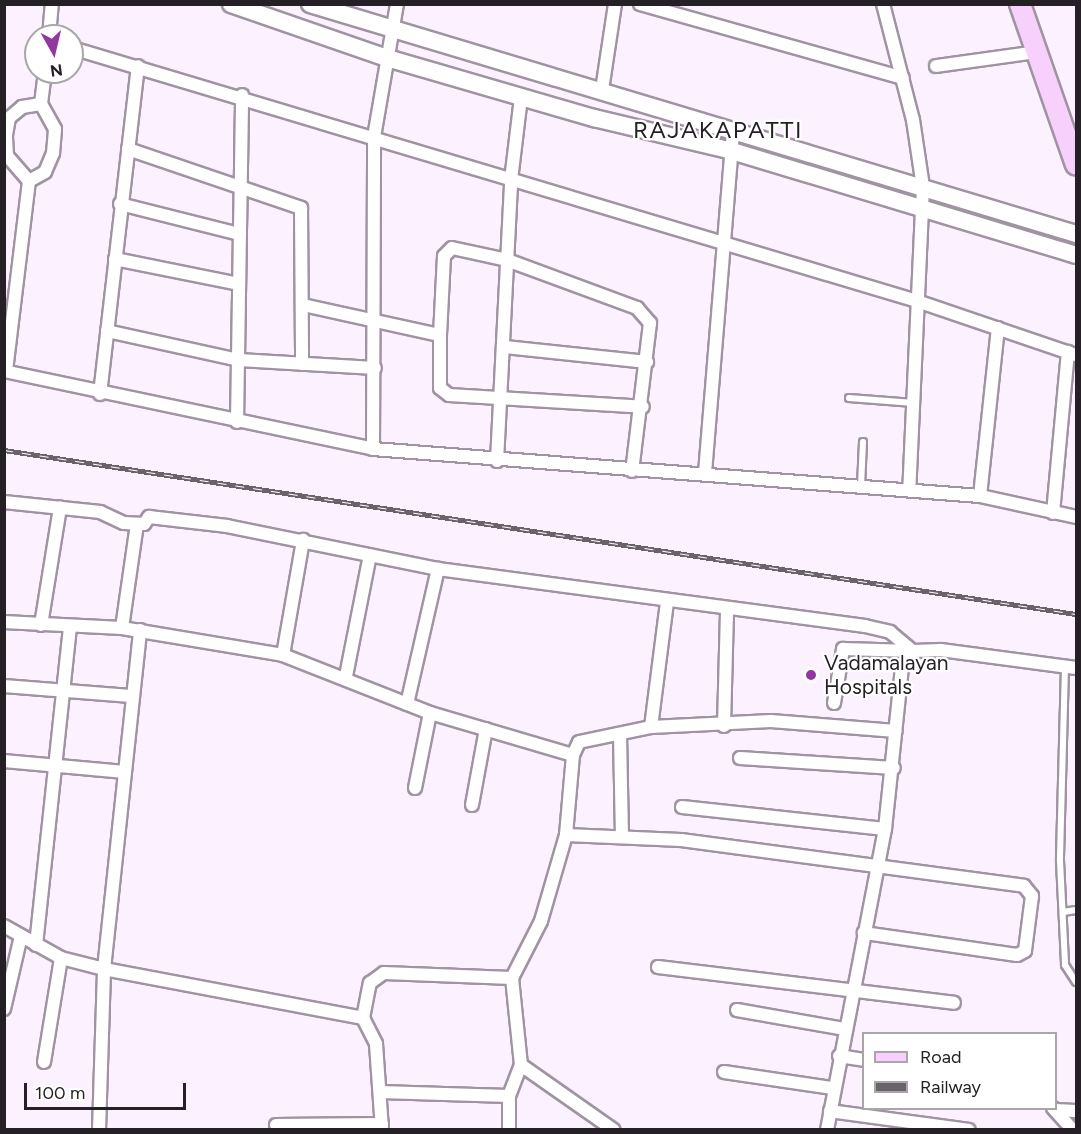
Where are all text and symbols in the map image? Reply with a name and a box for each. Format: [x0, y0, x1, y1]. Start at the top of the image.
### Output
north arrow [24, 24, 84, 84]
text: N [49, 60, 64, 81]
district label: RAJAKAPATTI [633, 116, 803, 144]
place label: Vadamalayan Hospitals [824, 650, 948, 700]
marker: Vadamalayan Hospitals [802, 666, 820, 684]
legend [862, 1032, 1057, 1110]
text: Road [920, 1046, 961, 1068]
scale bar [27, 1071, 189, 1109]
text: Railway [920, 1076, 981, 1098]
text: 100 m [35, 1082, 85, 1104]

